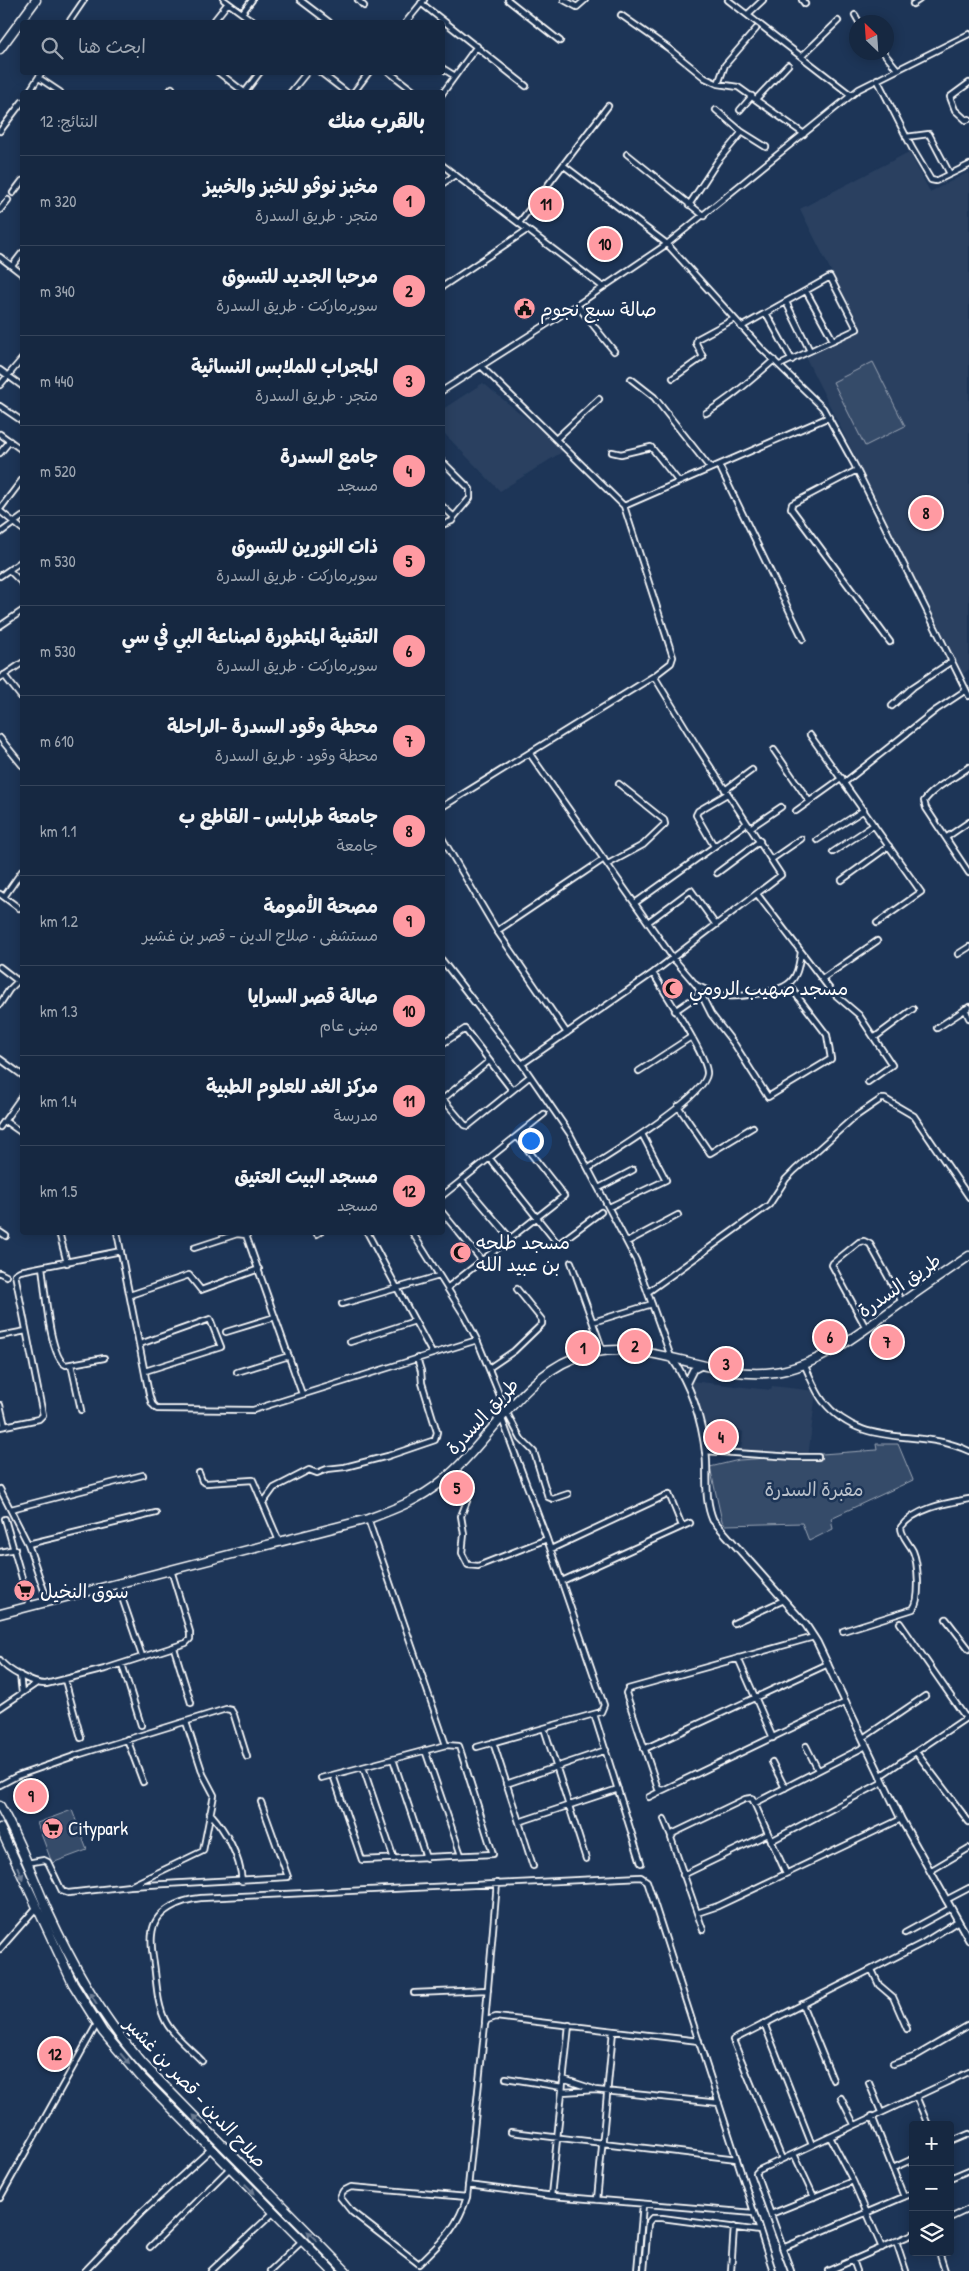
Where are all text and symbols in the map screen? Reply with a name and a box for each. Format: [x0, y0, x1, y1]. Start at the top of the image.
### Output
north arrow [849, 15, 894, 60]
search box [20, 20, 445, 75]
text: ابحث هنا [78, 33, 146, 59]
icon: search [38, 34, 66, 62]
text: بالقرب منك [328, 106, 425, 135]
text: النتائج: 12 [40, 110, 98, 132]
text: مخبز نوڤو للخبز والخبيز [204, 173, 378, 199]
pin: 11 [530, 185, 562, 223]
text: 320 m [40, 190, 76, 212]
text: 1 [406, 190, 412, 212]
text: متجر · طريق السدرة [255, 204, 378, 226]
pin: 10 [589, 225, 621, 263]
text: مرحبا الجديد للتسوق [222, 263, 378, 289]
text: 340 m [40, 280, 75, 302]
text: 2 [405, 280, 413, 302]
text: سوبرماركت · طريق السدرة [216, 294, 378, 316]
place label: صالة سبع نجوم [540, 296, 657, 324]
public building icon: صالة سبع نجوم [512, 297, 536, 321]
text: المجراب للملابس النسائية [191, 353, 378, 379]
text: 440 m [40, 370, 74, 392]
text: 3 [405, 370, 413, 392]
text: متجر · طريق السدرة [255, 384, 378, 406]
text: جامع السدرة [280, 443, 378, 469]
text: 520 m [40, 460, 76, 482]
text: 4 [406, 460, 412, 482]
text: مسجد [337, 474, 378, 496]
pin: 8 [910, 494, 942, 532]
text: ذات النورين للتسوق [232, 533, 378, 559]
text: 530 m [40, 550, 76, 572]
text: 5 [406, 550, 412, 572]
text: سوبرماركت · طريق السدرة [216, 564, 378, 586]
text: التقنية المتطورة لصناعة البي في سي [122, 623, 378, 649]
text: 530 m [40, 640, 76, 662]
text: 6 [406, 640, 412, 662]
text: سوبرماركت · طريق السدرة [216, 654, 378, 676]
text: محطة وقود السدرة -الراحلة [167, 713, 378, 739]
text: 610 m [40, 730, 74, 752]
text: 7 [405, 730, 413, 752]
text: محطة وقود · طريق السدرة [215, 744, 378, 766]
text: جامعة طرابلس - القاطع ب [179, 803, 378, 829]
text: 1.1 km [40, 820, 76, 842]
text: 8 [406, 820, 412, 842]
text: جامعة [336, 834, 378, 856]
text: مصحة الأمومة [263, 893, 378, 919]
text: 1.2 km [40, 910, 78, 932]
text: 9 [406, 910, 412, 932]
text: مستشفى · صلاح الدين - قصر بن غشير [142, 924, 378, 946]
place label: مسجد صهيب الرومي [689, 975, 848, 1005]
mosque icon: مسجد صهيب الرومي [661, 976, 685, 1000]
text: صالة قصر السرايا [248, 983, 378, 1009]
text: 1.3 km [40, 1000, 78, 1022]
text: 10 [403, 1000, 416, 1022]
text: مبنى عام [320, 1014, 378, 1036]
text: مركز الغد للعلوم الطبية [206, 1073, 378, 1099]
text: 1.4 km [40, 1090, 76, 1112]
text: 11 [403, 1090, 415, 1112]
text: مدرسة [333, 1104, 378, 1126]
your location [518, 1128, 544, 1154]
text: مسجد البيت العتيق [234, 1163, 378, 1189]
text: 1.5 km [40, 1180, 77, 1202]
text: 12 [402, 1180, 416, 1202]
text: مسجد [337, 1194, 378, 1216]
place label: مسجد طلحه بن عبيد الله [476, 1229, 570, 1277]
mosque icon: مسجد طلحه بن عبيد الله [448, 1241, 472, 1265]
street label: طريق السدرة [852, 1247, 946, 1323]
pin: 6 [814, 1318, 846, 1356]
pin: 7 [871, 1323, 903, 1361]
pin: 2 [619, 1327, 651, 1365]
pin: 1 [567, 1329, 599, 1367]
pin: 3 [710, 1345, 742, 1383]
street label: طريق السدرة [440, 1372, 524, 1460]
pin: 4 [705, 1418, 737, 1456]
pin: 5 [441, 1469, 473, 1507]
park label: مقبرة السدرة [764, 1476, 864, 1502]
place label: سوق النخيل [40, 1578, 129, 1604]
supermarket icon: سوق النخيل [12, 1579, 36, 1603]
pin: 9 [15, 1777, 47, 1815]
place label: Citypark [68, 1815, 128, 1841]
supermarket icon: Citypark [40, 1816, 64, 1840]
one-way arrow [17, 1866, 25, 1880]
one-way arrow [88, 1991, 97, 2004]
street label: صلاح الدين - قصر بن غشير [118, 2009, 273, 2173]
pin: 12 [39, 2035, 71, 2073]
one-way arrow [119, 2053, 131, 2065]
one-way arrow [192, 2115, 204, 2127]
map controls [909, 2121, 954, 2256]
button: + [909, 2121, 954, 2166]
button: − [909, 2166, 954, 2211]
one-way arrow [244, 2183, 256, 2195]
button: layers [909, 2211, 954, 2256]
one-way arrow [306, 2231, 318, 2243]

